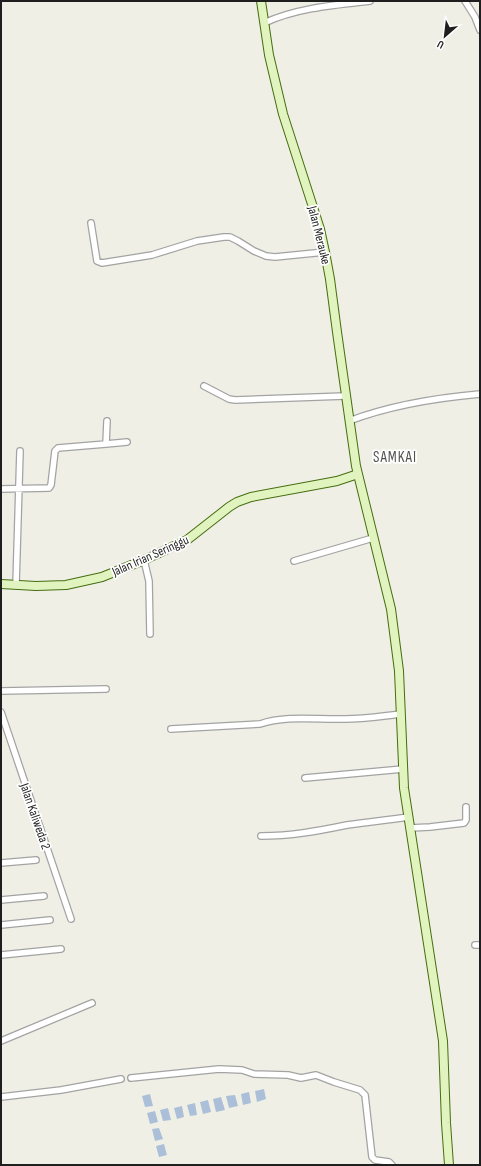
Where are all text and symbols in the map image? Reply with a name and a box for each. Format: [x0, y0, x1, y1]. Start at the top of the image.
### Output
north arrow [425, 16, 465, 56]
text: U [435, 37, 446, 51]
street label: Jalan Merauke [304, 203, 334, 266]
district label: SAMKAI [373, 448, 417, 467]
street label: Jalan Irian Seringgu [109, 532, 191, 580]
street label: Jalan Kaliweda 2 [16, 780, 54, 852]

